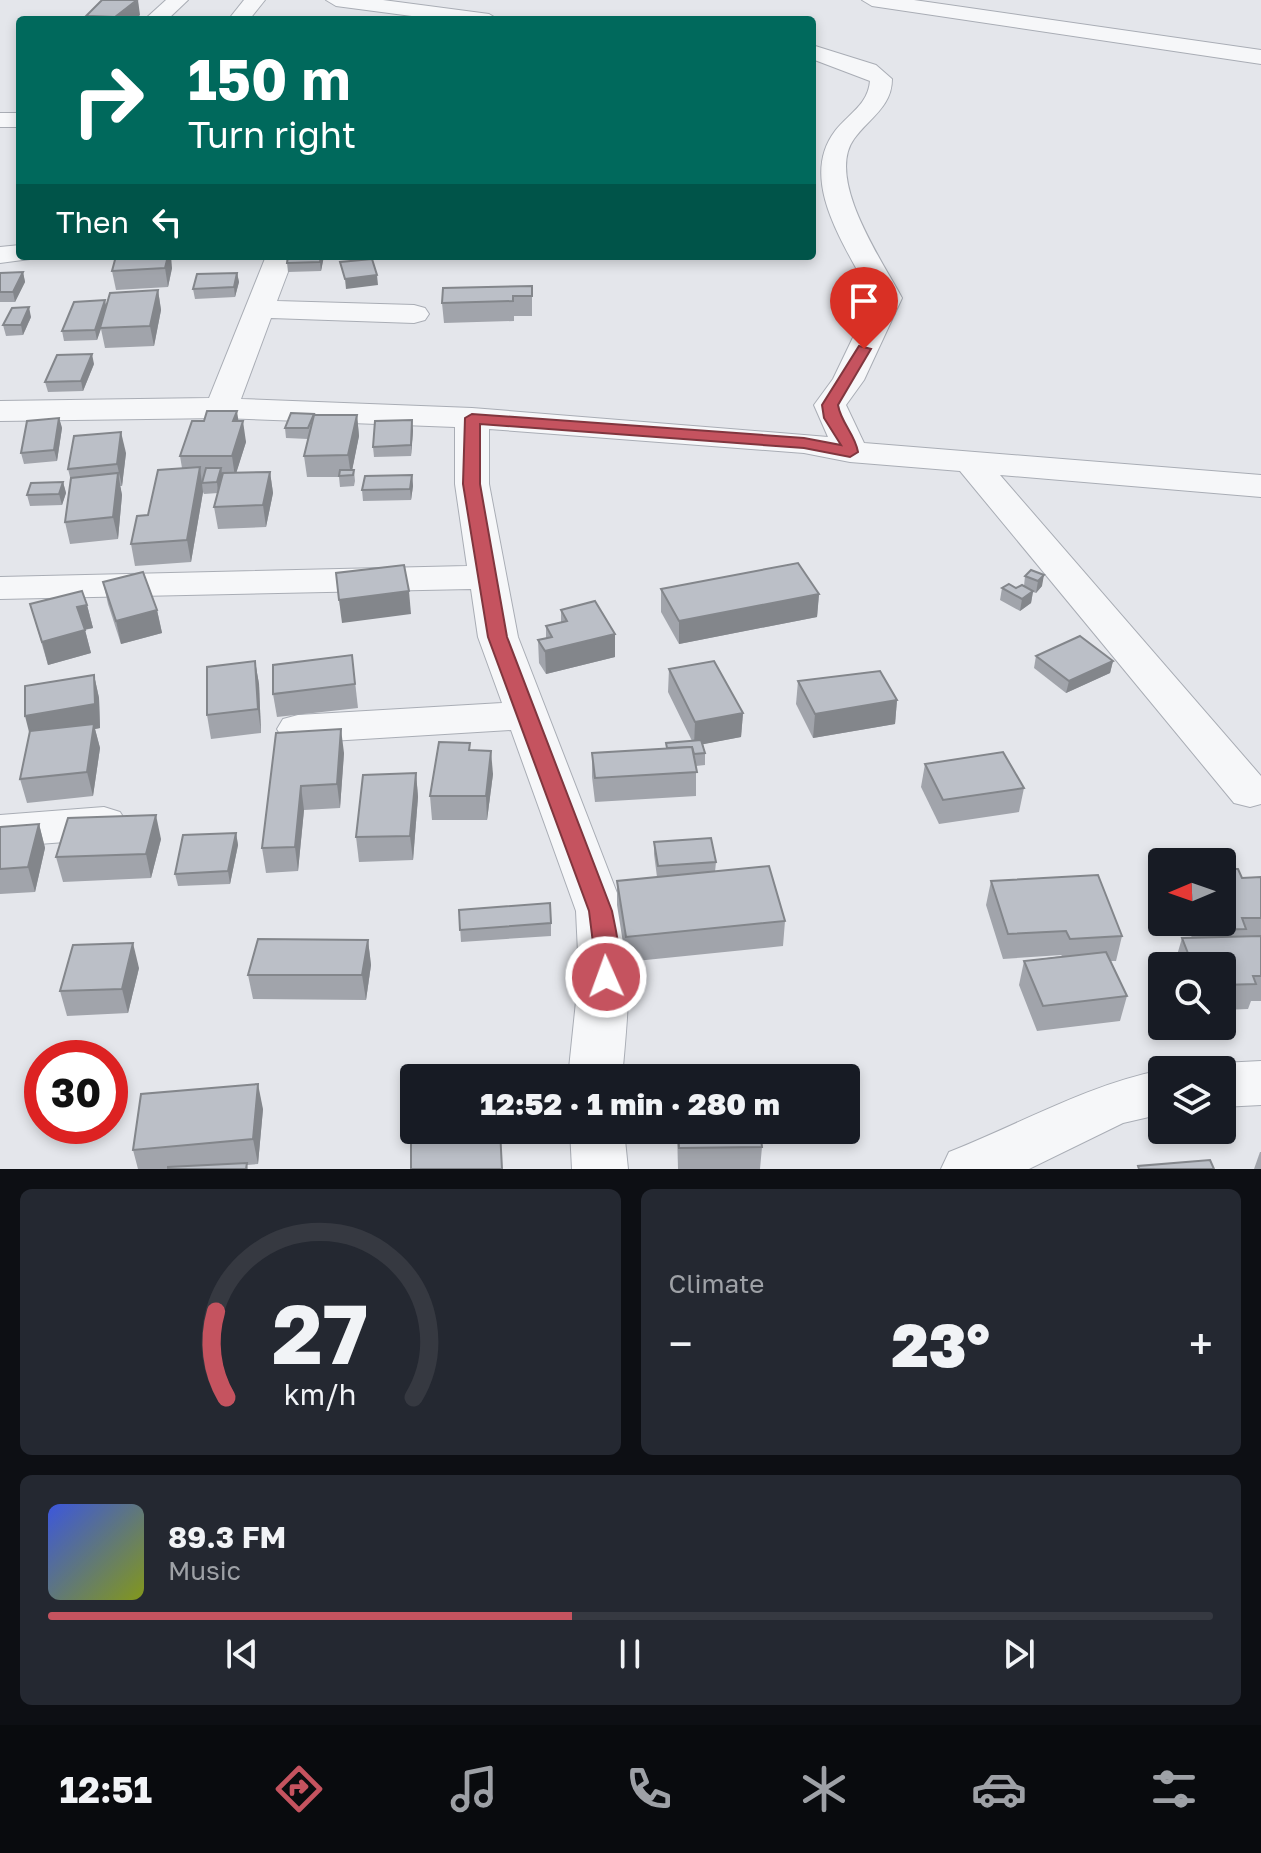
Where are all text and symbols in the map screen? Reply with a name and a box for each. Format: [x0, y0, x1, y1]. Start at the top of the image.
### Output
text: 150 m [188, 45, 350, 112]
icon: right [56, 48, 160, 152]
text: Turn right [188, 113, 356, 156]
icon: left [145, 200, 189, 244]
text: Then [56, 204, 129, 240]
pin [830, 267, 898, 349]
icon: arrive [842, 279, 886, 323]
north arrow [1148, 848, 1236, 936]
map controls [1148, 848, 1236, 1144]
position arrow [564, 935, 648, 1019]
button: search [1148, 952, 1236, 1040]
speed limit sign: 30 [24, 1040, 128, 1144]
button: layers [1148, 1056, 1236, 1144]
text: 12:52 · 1 min · 280 m [480, 1086, 780, 1122]
text: Climate [669, 1268, 764, 1299]
text: 27 [272, 1282, 368, 1382]
text: 23° [892, 1308, 990, 1380]
text: − [669, 1317, 693, 1370]
text: + [1189, 1317, 1213, 1370]
text: km/h [284, 1377, 357, 1411]
text: 89.3 FM [168, 1519, 286, 1555]
text: Music [168, 1555, 241, 1586]
icon: previous [220, 1632, 264, 1676]
icon: pause [608, 1632, 652, 1676]
icon: next [997, 1632, 1041, 1676]
icon: directions [271, 1761, 327, 1817]
icon: music [446, 1761, 502, 1817]
icon: phone [621, 1761, 677, 1817]
icon: climate [796, 1761, 852, 1817]
icon: car [971, 1761, 1027, 1817]
icon: filters [1146, 1761, 1202, 1817]
text: 12:51 [59, 1768, 152, 1811]

